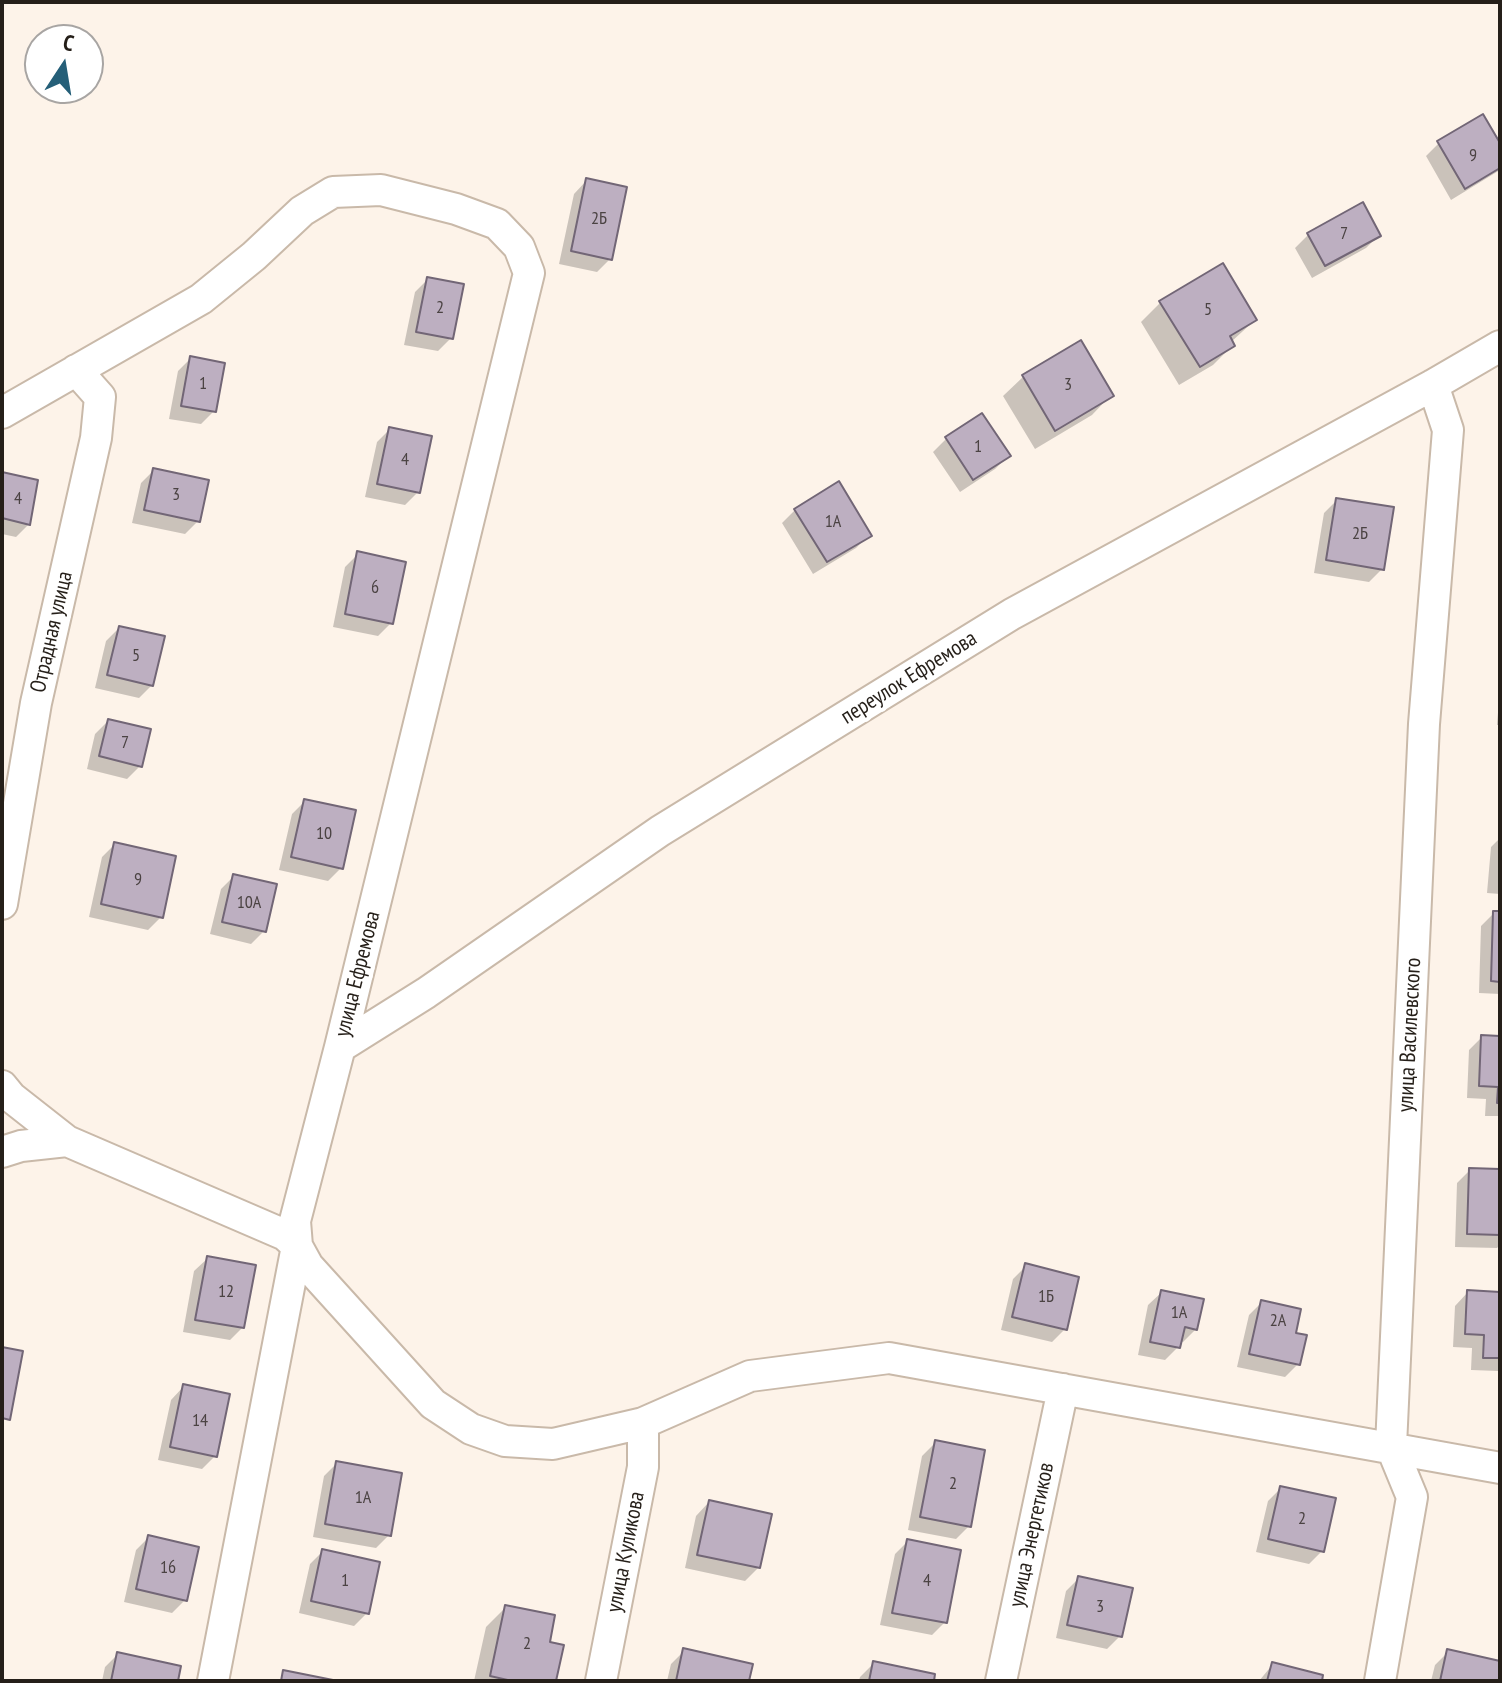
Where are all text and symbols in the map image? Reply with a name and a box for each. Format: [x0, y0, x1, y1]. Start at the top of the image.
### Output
north arrow [24, 24, 104, 104]
text: С [61, 28, 76, 57]
house number: 9 [1469, 145, 1477, 167]
house number: 2Б [591, 208, 607, 230]
house number: 7 [1340, 223, 1348, 245]
house number: 2 [436, 297, 444, 319]
house number: 5 [1204, 299, 1212, 321]
house number: 1 [199, 373, 207, 395]
house number: 3 [1064, 374, 1072, 396]
house number: 1 [974, 436, 982, 458]
house number: 4 [401, 449, 409, 471]
house number: 3 [172, 484, 180, 506]
house number: 4 [14, 488, 22, 510]
house number: 1А [825, 511, 841, 533]
house number: 2Б [1352, 523, 1368, 545]
street label: Отрадная улица [25, 569, 79, 695]
house number: 6 [371, 577, 379, 599]
street label: переулок Ефремова [836, 626, 982, 730]
house number: 5 [132, 645, 140, 667]
house number: 7 [121, 732, 129, 754]
house number: 10 [316, 823, 332, 845]
house number: 9 [134, 869, 142, 891]
house number: 10А [237, 892, 261, 914]
street label: улица Ефремова [330, 908, 386, 1040]
street label: улица Василевского [1393, 957, 1427, 1113]
house number: 12 [218, 1281, 234, 1303]
house number: 1Б [1038, 1286, 1054, 1308]
house number: 1А [1171, 1302, 1187, 1324]
house number: 2А [1270, 1310, 1286, 1332]
house number: 14 [192, 1410, 208, 1432]
street label: улица Энергетиков [1004, 1460, 1060, 1610]
house number: 2 [949, 1473, 957, 1495]
house number: 1А [355, 1487, 371, 1509]
street label: улица Куликова [601, 1489, 651, 1615]
house number: 2 [1298, 1508, 1306, 1530]
house number: 16 [160, 1557, 176, 1579]
house number: 1 [341, 1570, 349, 1592]
house number: 4 [923, 1570, 931, 1592]
house number: 3 [1096, 1596, 1104, 1618]
house number: 2 [523, 1633, 531, 1655]

